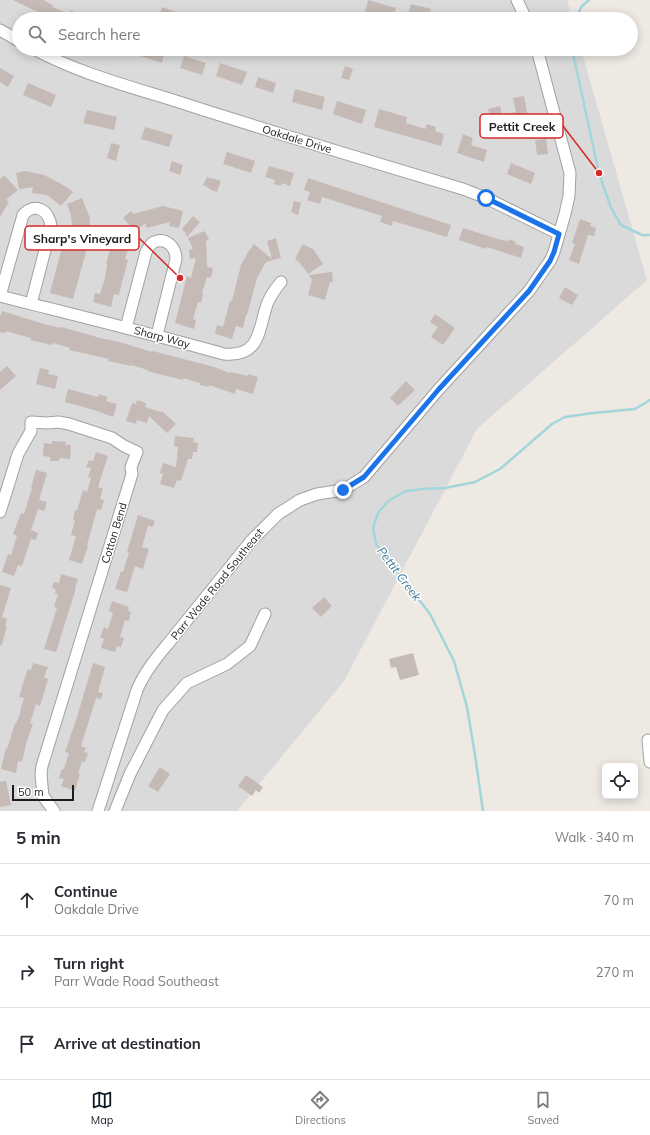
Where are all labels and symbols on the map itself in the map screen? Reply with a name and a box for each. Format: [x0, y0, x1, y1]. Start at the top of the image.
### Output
callout: Pettit Creek [480, 114, 563, 138]
text: Pettit Creek [489, 119, 556, 134]
street label: Oakdale Drive [261, 122, 333, 156]
route start [477, 189, 495, 207]
callout: Sharp's Vineyard [25, 226, 139, 250]
text: Sharp's Vineyard [33, 231, 131, 246]
street label: Sharp Way [132, 323, 192, 351]
route end [334, 481, 352, 499]
street label: Cotton Bend [98, 501, 130, 565]
street label: Parr Wade Road Southeast [168, 525, 266, 643]
water label: Pettit Creek [374, 544, 425, 605]
scale bar [12, 783, 74, 802]

